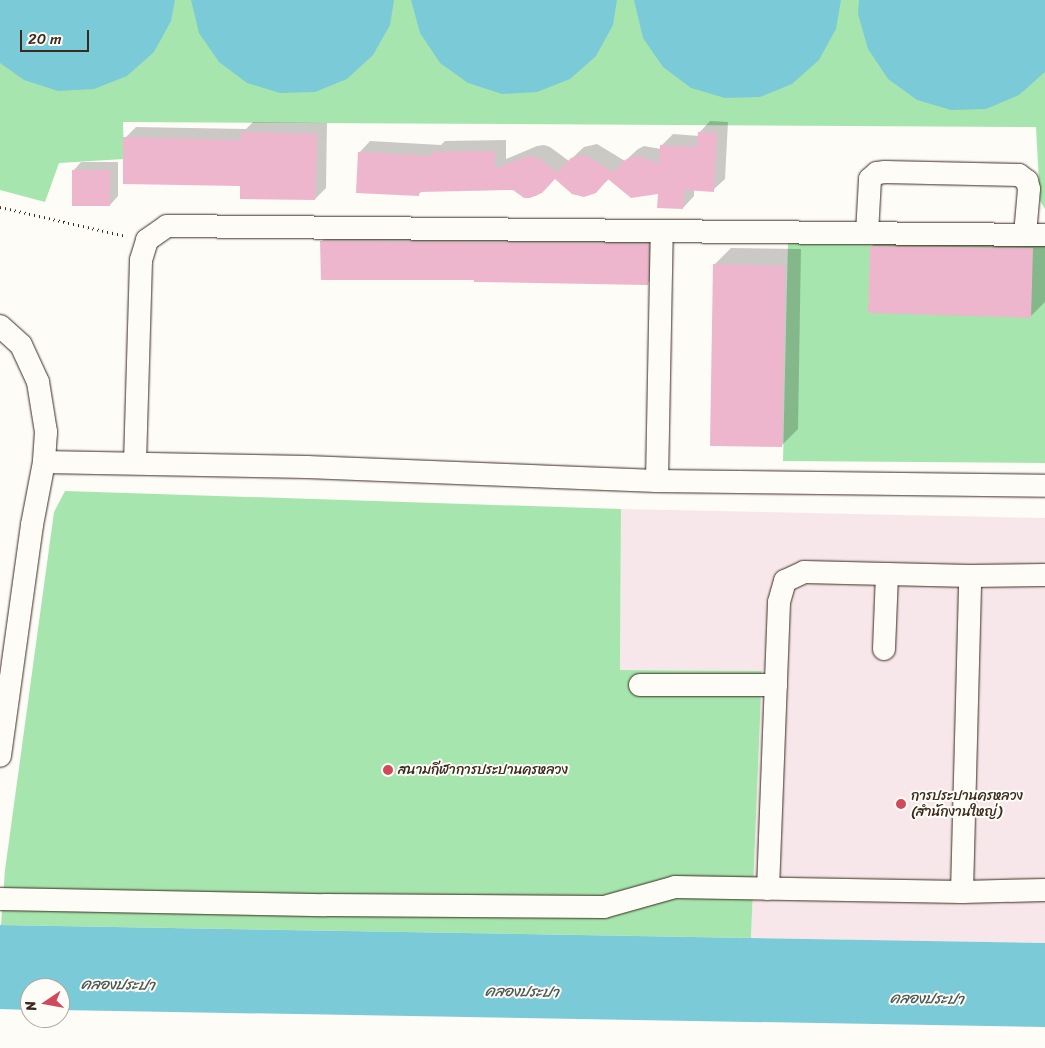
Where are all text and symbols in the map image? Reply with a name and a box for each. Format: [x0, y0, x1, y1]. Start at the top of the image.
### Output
scale bar [22, 20, 91, 52]
text: 20 m [28, 26, 62, 52]
place label: สนามกีฬาการประปานครหลวง [398, 762, 568, 778]
marker: สนามกีฬาการประปานครหลวง [382, 764, 394, 776]
place label: การประปานครหลวง (สำนักงานใหญ่) [911, 788, 1023, 820]
marker: การประปานครหลวง (สำนักงานใหญ่) [895, 798, 907, 810]
water label: คลองประปา [81, 975, 155, 995]
north arrow [20, 978, 70, 1028]
water label: คลองประปา [485, 982, 559, 1002]
water label: คลองประปา [890, 989, 964, 1009]
text: N [18, 999, 44, 1013]

